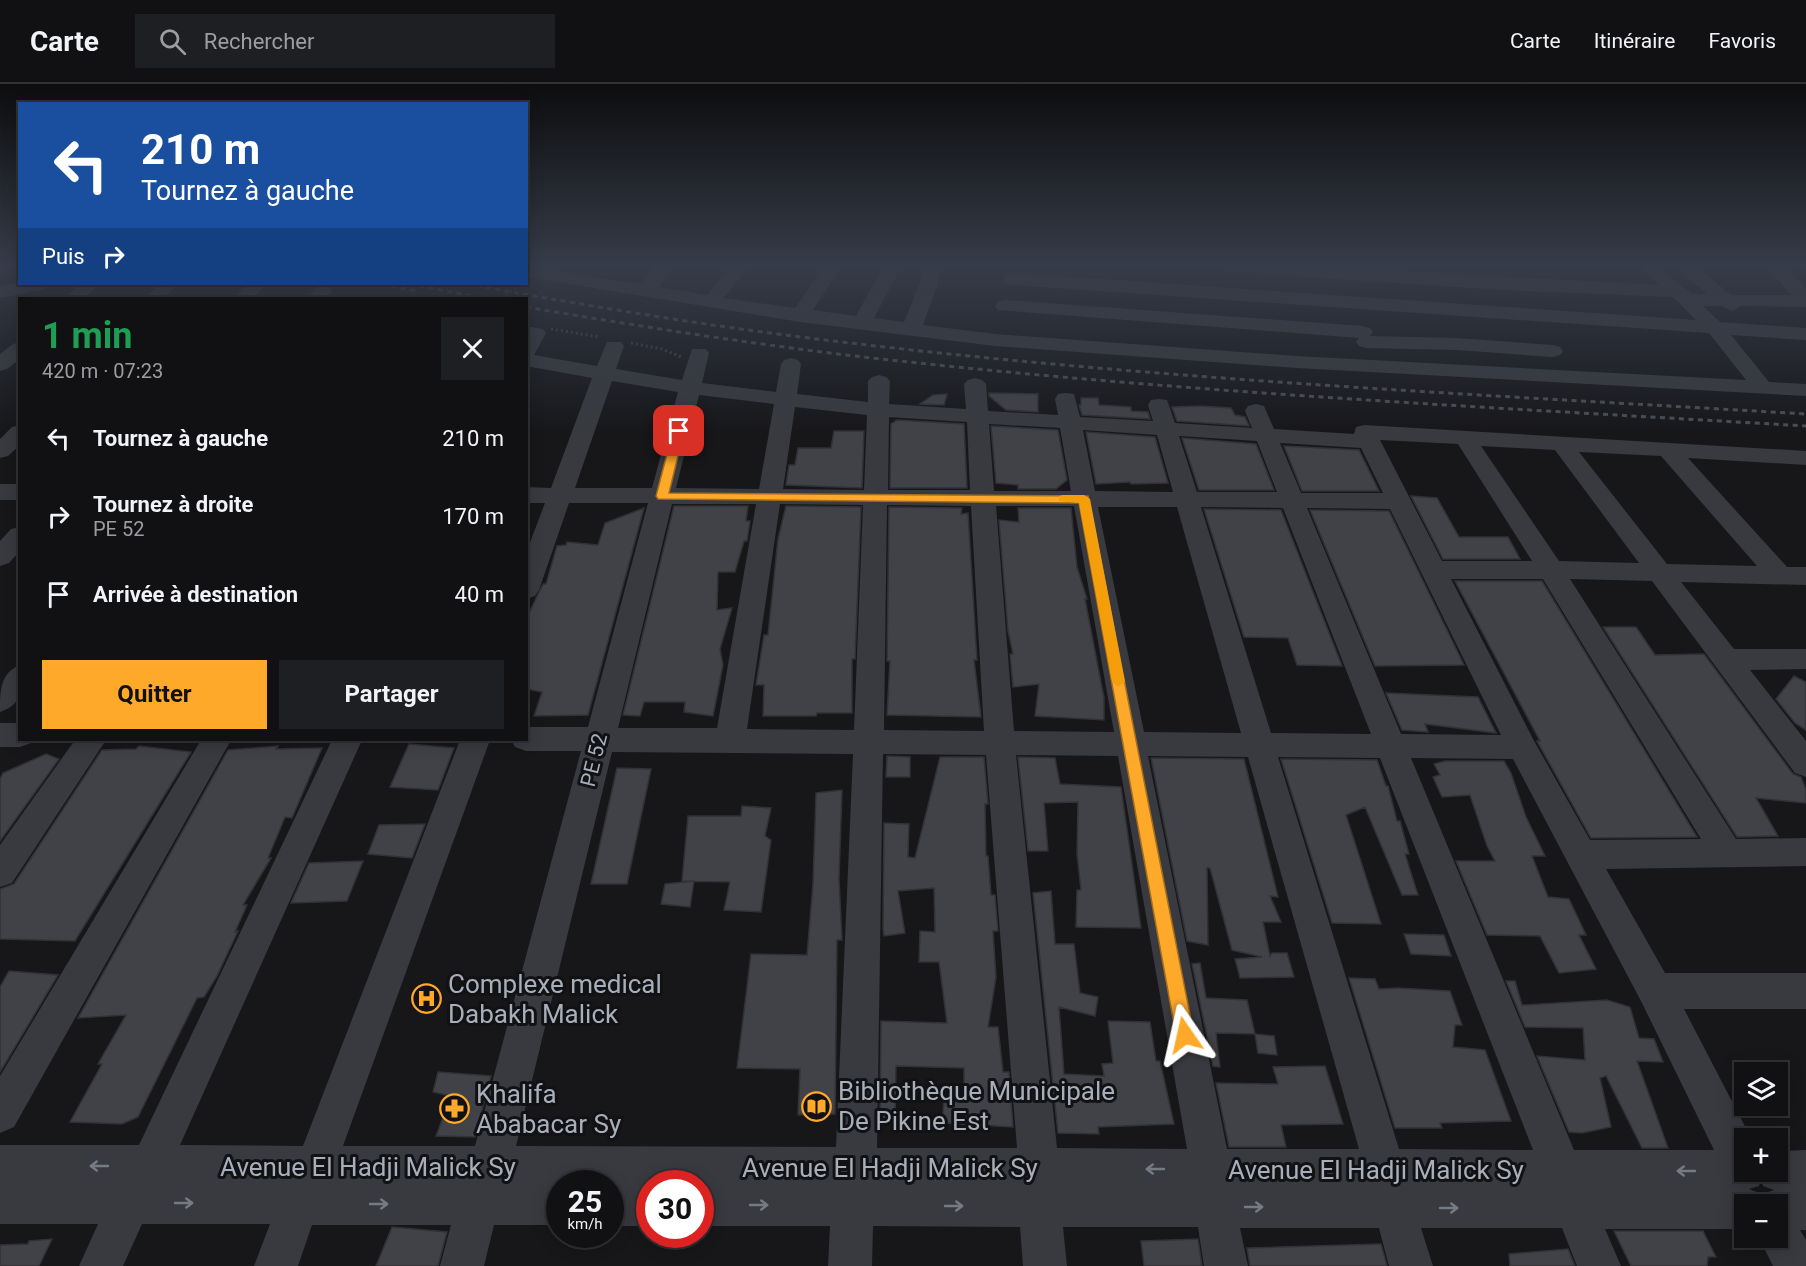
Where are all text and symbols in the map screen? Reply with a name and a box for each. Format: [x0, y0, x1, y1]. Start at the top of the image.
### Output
search box [135, 14, 555, 68]
text: Carte [30, 25, 99, 58]
icon: search [156, 25, 189, 58]
text: Rechercher [204, 29, 314, 54]
text: Carte [1510, 29, 1561, 53]
text: Itinéraire [1594, 29, 1675, 53]
text: Favoris [1708, 29, 1776, 53]
text: 210 m [141, 125, 260, 174]
icon: left [42, 126, 120, 204]
text: Tournez à gauche [141, 175, 354, 207]
icon: right [97, 240, 130, 273]
text: Puis [42, 244, 85, 269]
text: 1 min [42, 315, 133, 357]
button: close [441, 317, 504, 380]
text: 420 m · 07:23 [42, 359, 163, 383]
pin [653, 405, 704, 456]
icon: arrive [662, 414, 695, 447]
icon: left [42, 422, 75, 455]
text: Tournez à gauche [93, 426, 268, 451]
text: 210 m [442, 426, 504, 451]
text: Tournez à droite [93, 492, 253, 517]
icon: right [42, 500, 75, 533]
text: 170 m [442, 504, 504, 529]
text: PE 52 [93, 517, 144, 541]
icon: arrive [42, 578, 75, 611]
text: Arrivée à destination [93, 582, 298, 607]
text: 40 m [455, 582, 504, 607]
button: Quitter [42, 660, 267, 729]
button: Partager [279, 660, 504, 729]
street label: PE 52 [576, 731, 612, 789]
place label: Complexe medical Dabakh Malick [448, 969, 662, 1029]
hospital icon: Complexe medical Dabakh Malick [411, 983, 443, 1015]
position arrow [1153, 1003, 1217, 1067]
map controls [1734, 1062, 1788, 1248]
button: layers [1734, 1062, 1788, 1116]
place label: Bibliothèque Municipale De Pikine Est [838, 1076, 1115, 1136]
place label: Khalifa Ababacar Sy [476, 1079, 621, 1139]
library icon: Bibliothèque Municipale De Pikine Est [801, 1090, 833, 1122]
pharmacy icon: Khalifa Ababacar Sy [439, 1093, 471, 1125]
button: + [1734, 1128, 1788, 1182]
street label: Avenue El Hadji Malick Sy [220, 1152, 516, 1182]
street label: Avenue El Hadji Malick Sy [742, 1153, 1038, 1183]
street label: Avenue El Hadji Malick Sy [1228, 1155, 1524, 1185]
one-way arrow [90, 1160, 110, 1172]
one-way arrow [1146, 1163, 1166, 1175]
one-way arrow [1677, 1165, 1697, 1177]
speed limit sign: 30 [636, 1170, 714, 1248]
text: 25 [568, 1184, 602, 1219]
button: − [1734, 1194, 1788, 1248]
one-way arrow [174, 1197, 194, 1209]
one-way arrow [369, 1198, 389, 1210]
one-way arrow [748, 1199, 768, 1211]
one-way arrow [943, 1200, 963, 1212]
one-way arrow [1243, 1201, 1263, 1213]
one-way arrow [1438, 1202, 1458, 1214]
text: km/h [567, 1215, 603, 1233]

